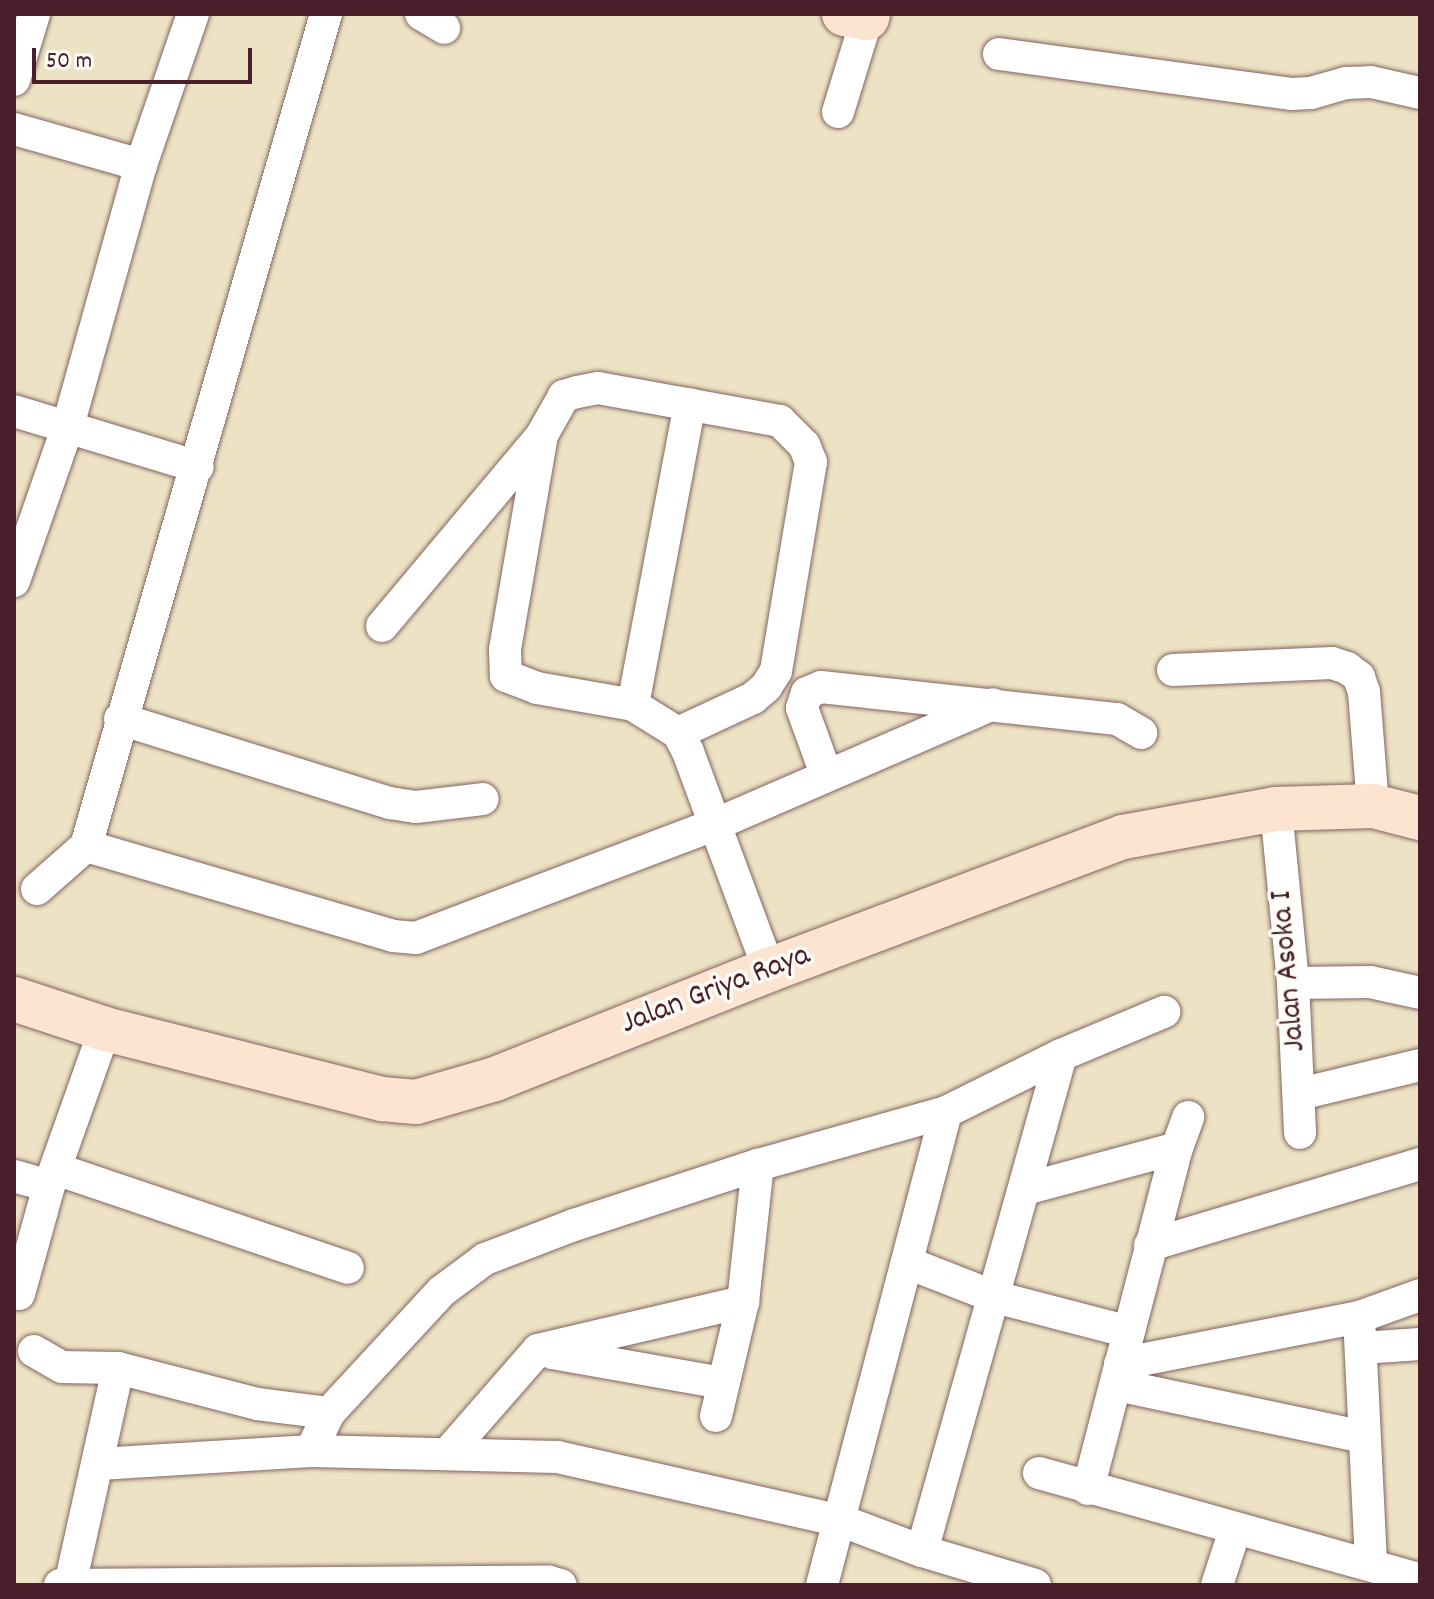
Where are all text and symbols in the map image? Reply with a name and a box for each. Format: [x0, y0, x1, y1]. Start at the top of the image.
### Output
scale bar [36, 32, 256, 82]
text: 50 m [46, 45, 92, 79]
street label: Jalan Asoka I [1264, 889, 1316, 1053]
street label: Jalan Griya Raya [616, 937, 816, 1045]

